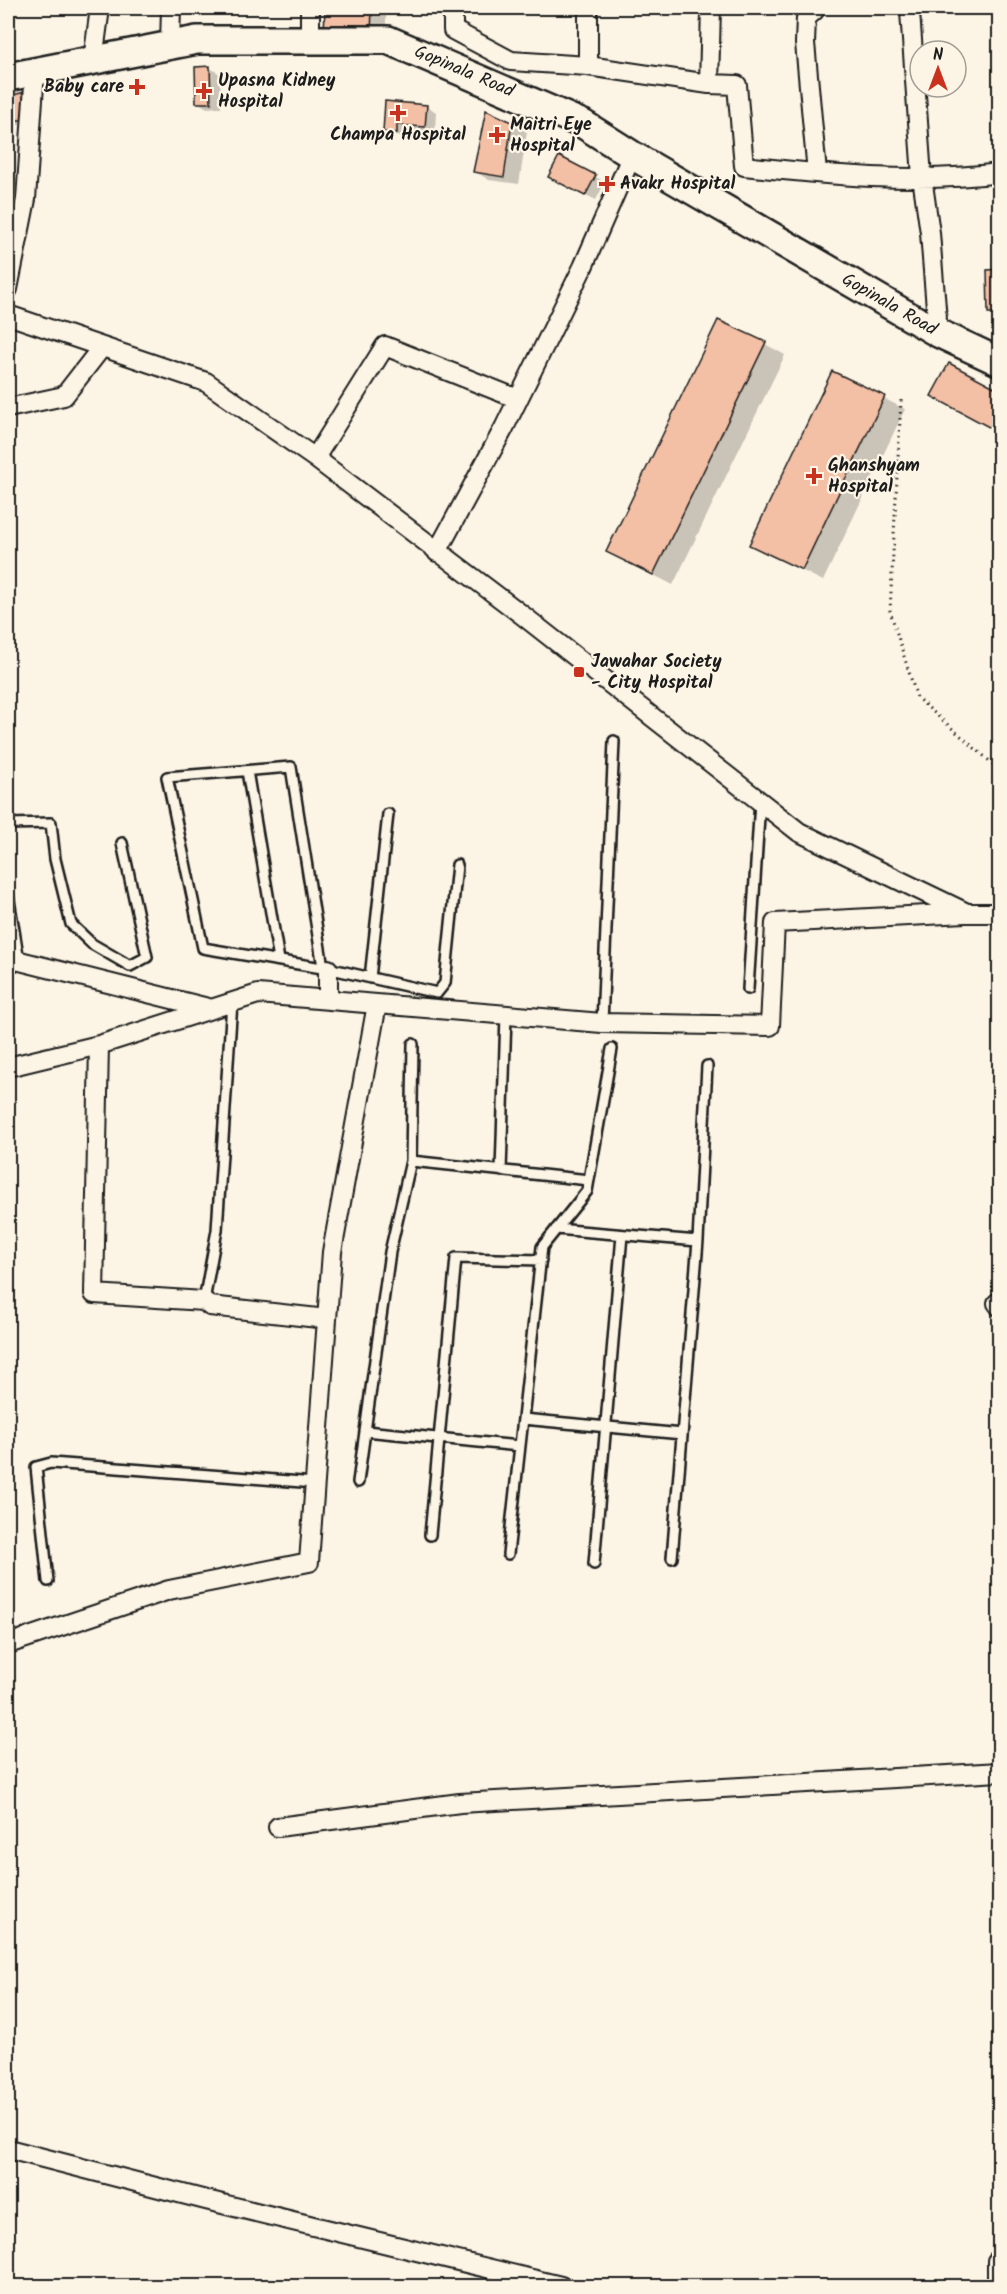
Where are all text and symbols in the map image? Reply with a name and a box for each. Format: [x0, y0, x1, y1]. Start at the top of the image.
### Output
street label: Gopinala Road [409, 38, 519, 106]
north arrow [908, 39, 968, 99]
text: N [933, 43, 943, 68]
place label: Upasna Kidney Hospital [218, 67, 336, 117]
place label: Baby care [44, 73, 124, 102]
marker: Baby care [128, 78, 146, 96]
marker: Upasna Kidney Hospital [195, 82, 213, 100]
marker: Champa Hospital [389, 104, 407, 122]
place label: Maitri Eye Hospital [510, 111, 592, 161]
place label: Champa Hospital [330, 121, 466, 150]
marker: Maitri Eye Hospital [488, 126, 506, 144]
place label: Avakr Hospital [620, 170, 735, 199]
marker: Avakr Hospital [598, 175, 616, 193]
street label: Gopinala Road [836, 266, 943, 345]
place label: Ghanshyam Hospital [828, 452, 920, 502]
marker: Ghanshyam Hospital [805, 467, 823, 485]
place label: Jawahar Society - City Hospital [591, 648, 722, 698]
marker: Jawahar Society - City Hospital [572, 665, 586, 679]

